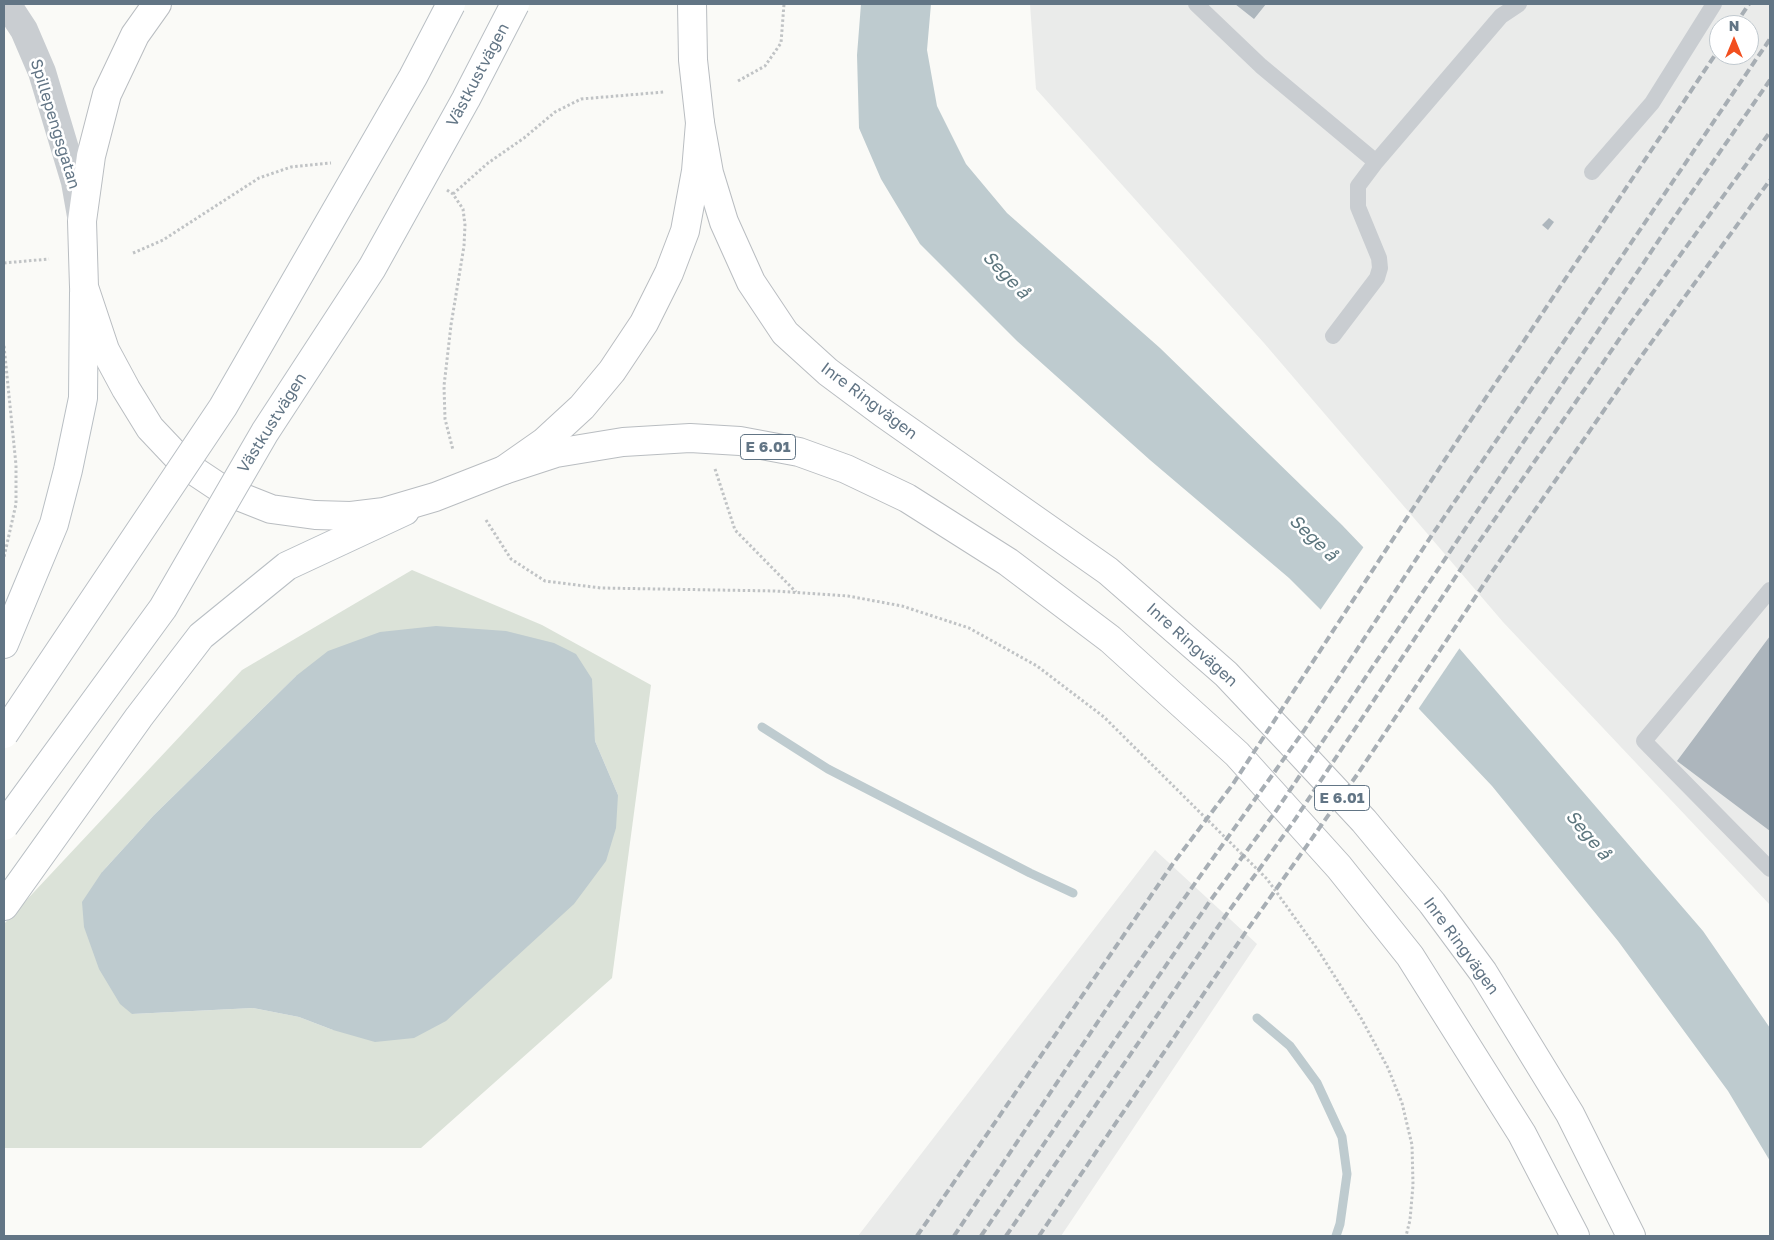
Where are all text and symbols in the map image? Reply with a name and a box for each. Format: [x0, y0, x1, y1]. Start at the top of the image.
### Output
north arrow [1709, 15, 1759, 65]
text: N [1729, 17, 1739, 34]
street label: Västkustvägen [443, 20, 513, 130]
street label: Spillepengsgatan [26, 57, 84, 191]
water label: Sege å [978, 247, 1034, 303]
street label: Inre Ringvägen [817, 359, 921, 443]
street label: Västkustvägen [234, 369, 310, 477]
road number: E 6.01 [740, 434, 796, 460]
water label: Sege å [1285, 510, 1341, 566]
street label: Inre Ringvägen [1143, 599, 1241, 691]
road number: E 6.01 [1314, 786, 1370, 810]
water label: Sege å [1561, 806, 1615, 864]
street label: Inre Ringvägen [1419, 894, 1503, 998]

